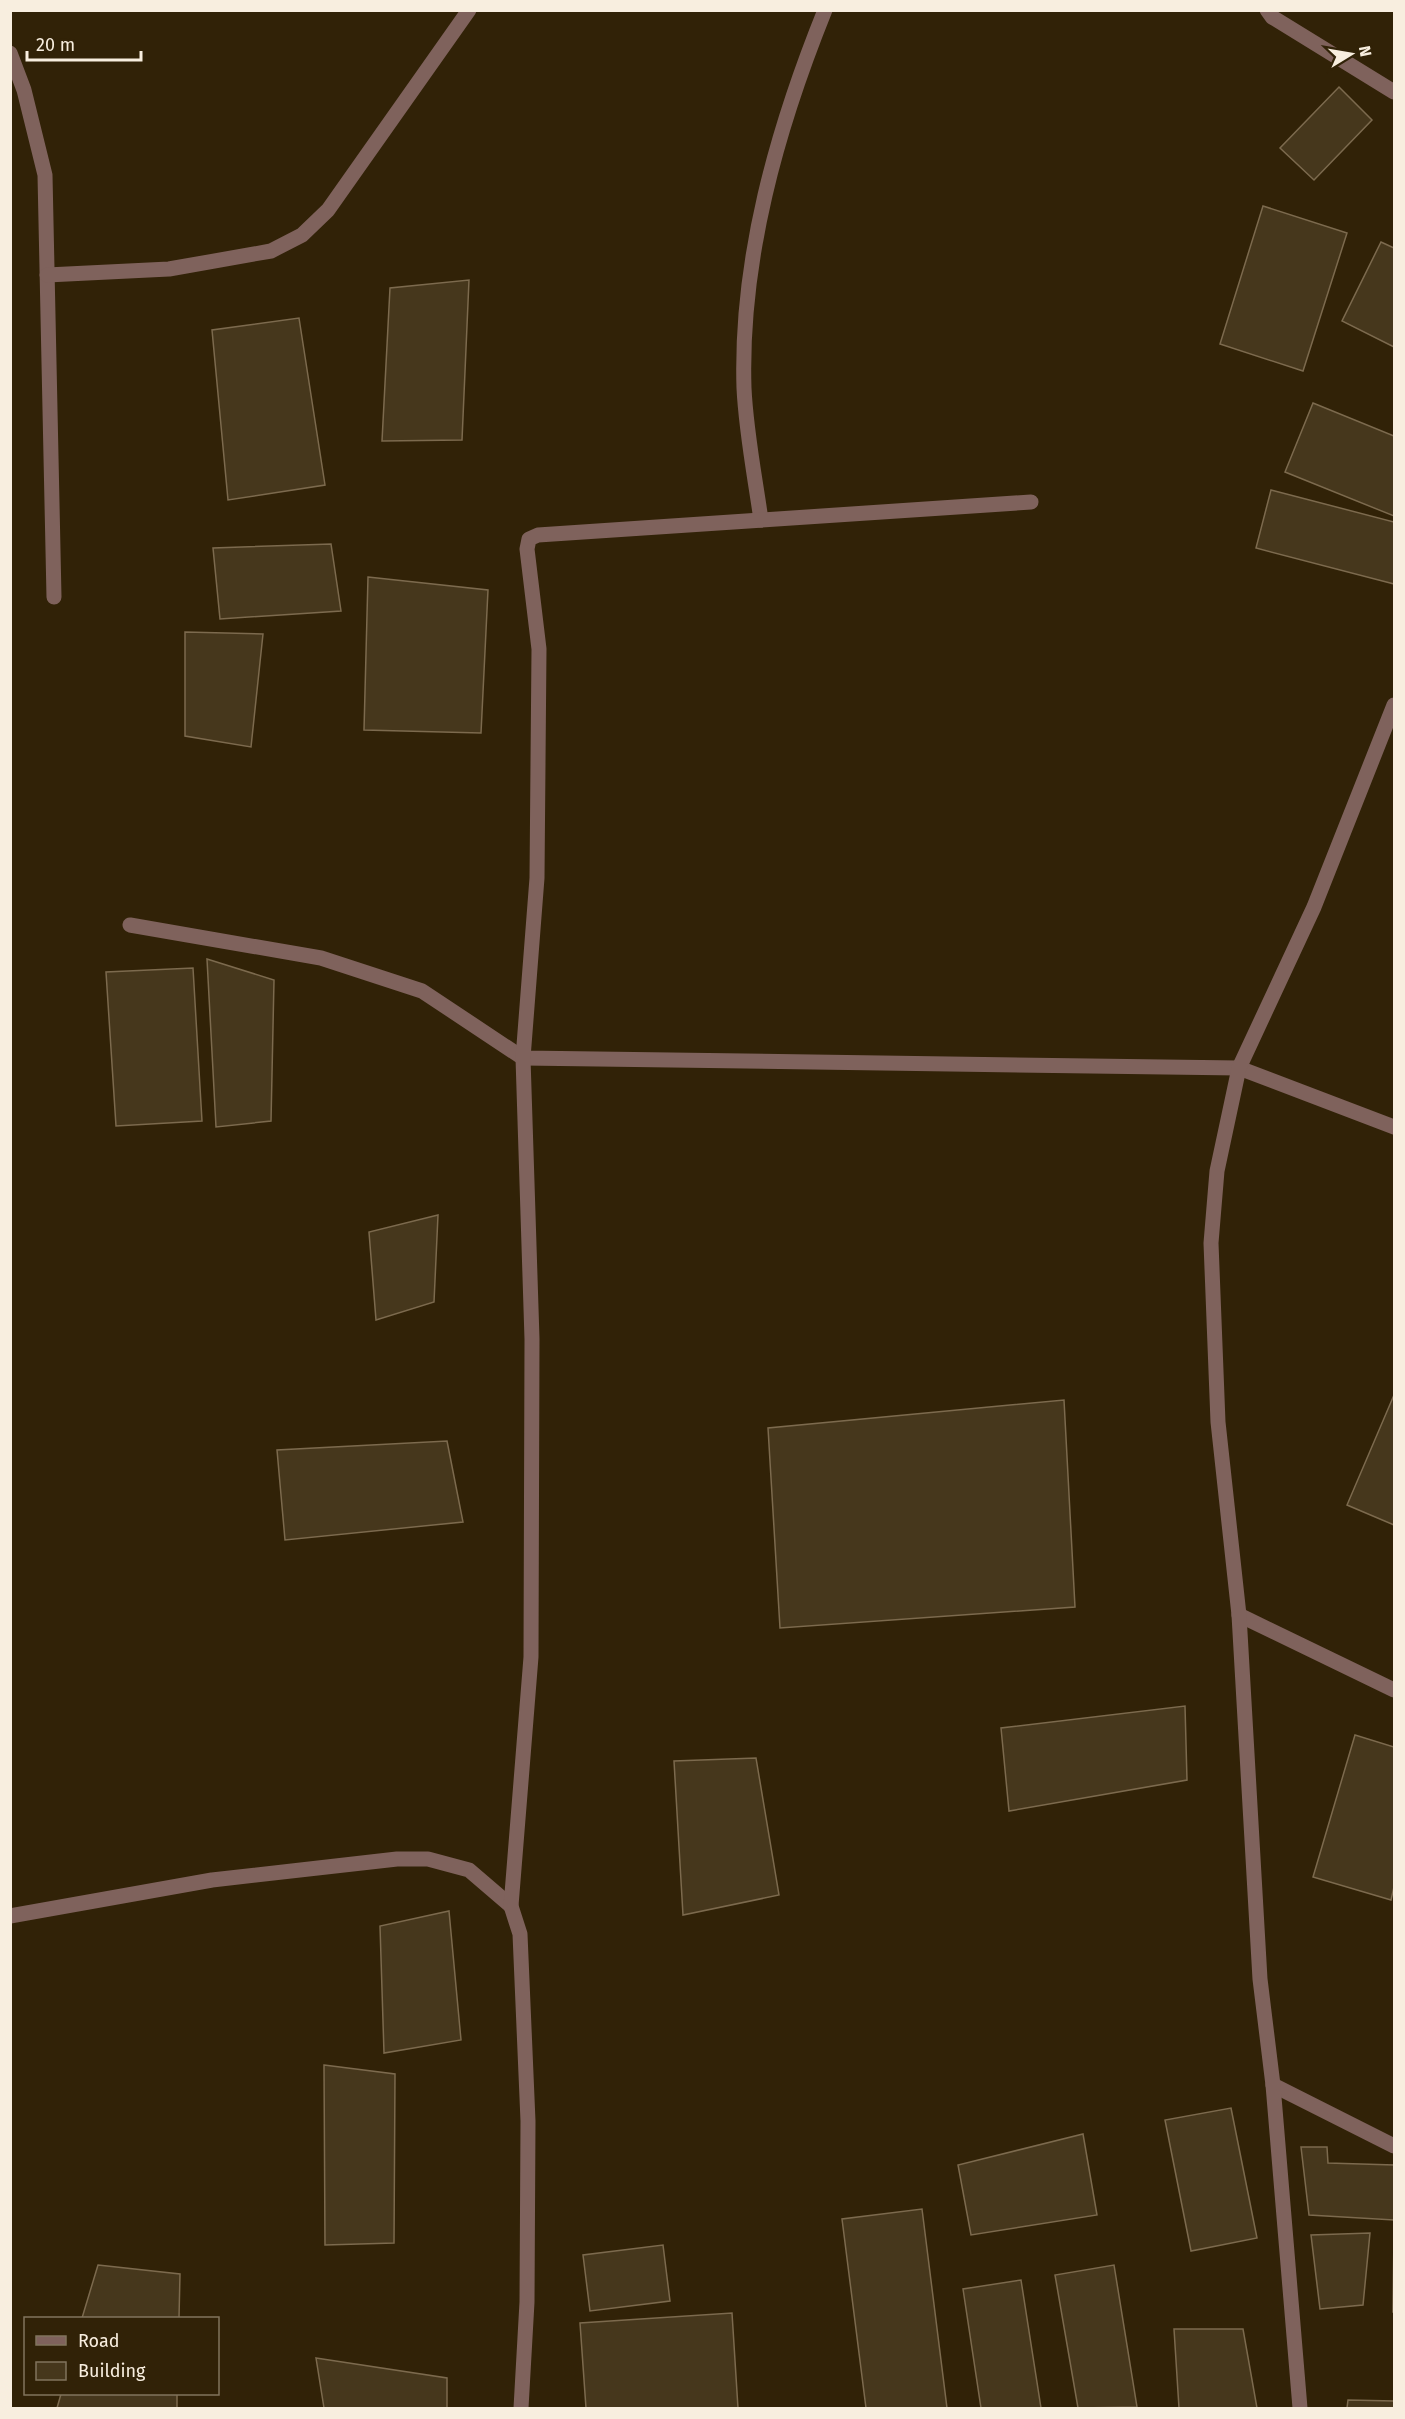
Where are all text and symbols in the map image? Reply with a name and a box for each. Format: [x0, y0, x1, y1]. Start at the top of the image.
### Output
scale bar [27, 24, 141, 62]
north arrow [1321, 24, 1381, 84]
text: 20 m [36, 34, 75, 56]
text: N [1355, 44, 1376, 58]
legend [24, 2317, 219, 2395]
text: Road [78, 2330, 120, 2352]
text: Building [78, 2360, 146, 2382]

